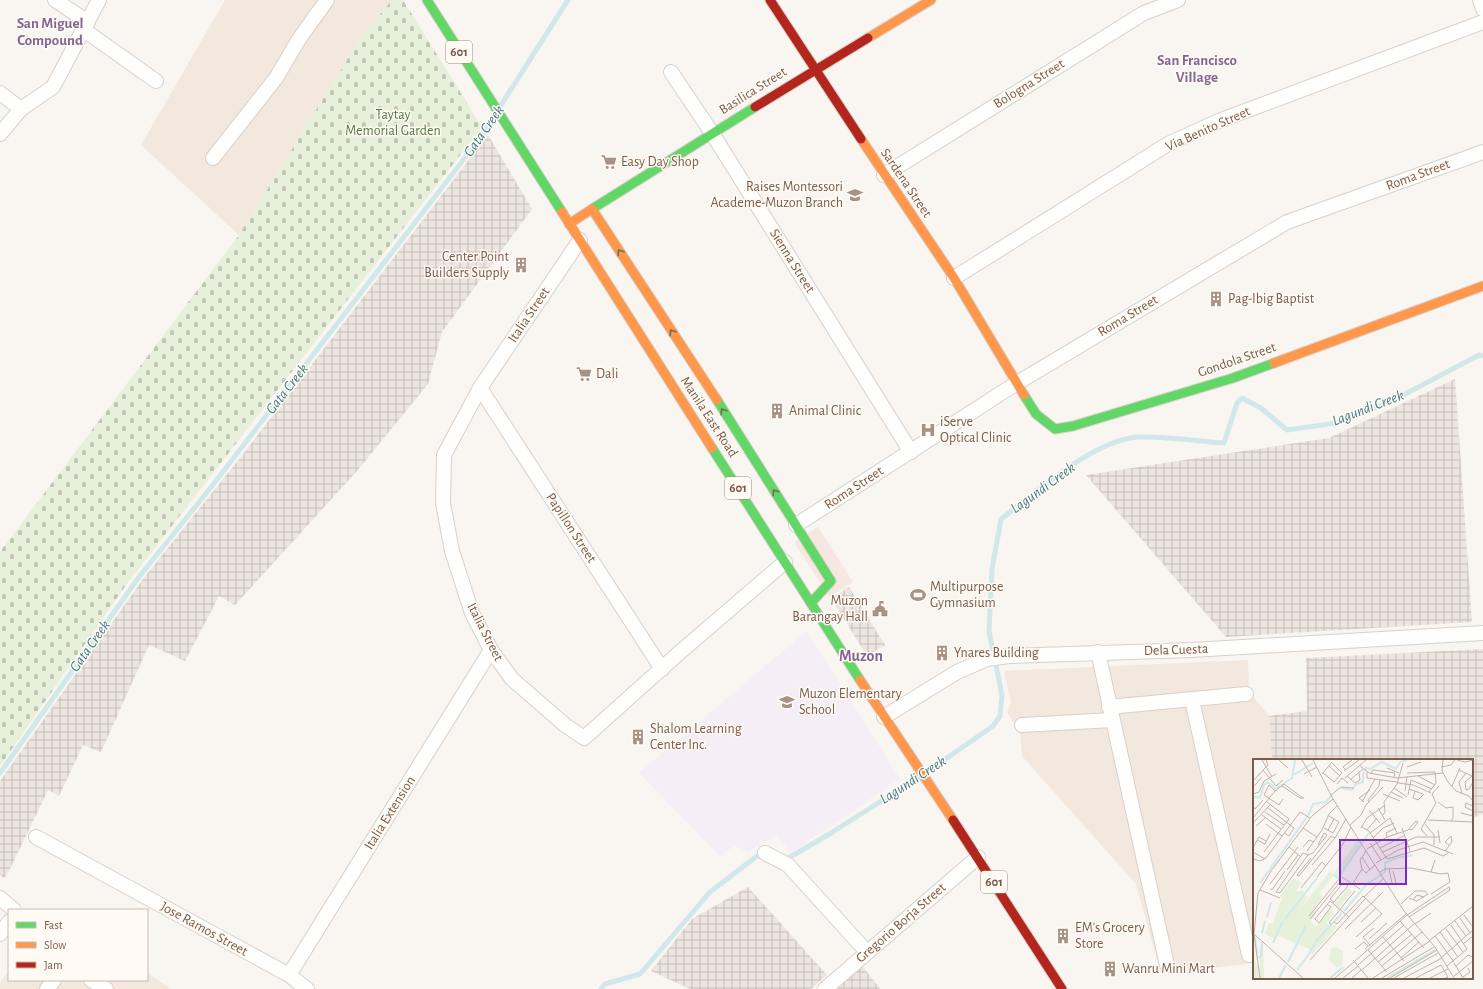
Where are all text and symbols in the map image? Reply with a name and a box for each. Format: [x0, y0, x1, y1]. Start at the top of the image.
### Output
district label: San Miguel Compound [17, 16, 83, 48]
road number: 601 [446, 41, 472, 63]
district label: San Francisco Village [1157, 53, 1237, 85]
street label: Bologna Street [991, 56, 1067, 111]
street label: Basilica Street [717, 65, 790, 117]
water label: Gata Creek [461, 103, 507, 159]
street label: Via Benito Street [1164, 104, 1253, 154]
park label: Taytay Memorial Garden [345, 108, 441, 138]
street label: Sardena Street [878, 146, 934, 220]
supermarket icon: Easy Day Shop [600, 153, 618, 171]
place label: Easy Day Shop [621, 155, 699, 169]
street label: Roma Street [1384, 157, 1452, 193]
place label: Raises Montessori Academe-Muzon Branch [710, 180, 843, 210]
school or university icon: Raises Montessori Academe-Muzon Branch [846, 186, 864, 204]
street label: Sienna Street [767, 227, 817, 296]
one-way arrow [618, 249, 625, 256]
place label: Center Point Builders Supply [424, 250, 510, 280]
building icon: Center Point Builders Supply [512, 256, 530, 274]
street label: Italia Street [506, 284, 553, 345]
building icon: Pag-Ibig Baptist [1207, 290, 1225, 308]
street label: Roma Street [1096, 292, 1161, 339]
place label: Pag-Ibig Baptist [1228, 292, 1315, 306]
one-way arrow [670, 329, 677, 336]
street label: Gondola Street [1196, 340, 1278, 380]
water label: Gata Creek [263, 361, 311, 417]
supermarket icon: Dali [575, 365, 593, 383]
place label: Dali [596, 367, 618, 381]
street label: Manila East Road [678, 374, 740, 460]
water label: Lagundi Creek [1330, 387, 1406, 429]
building icon: Animal Clinic [768, 402, 786, 420]
place label: Animal Clinic [789, 404, 862, 418]
one-way arrow [721, 408, 728, 415]
place label: iServe Optical Clinic [940, 415, 1012, 445]
hospital icon: iServe Optical Clinic [919, 421, 937, 439]
water label: Lagundi Creek [1008, 460, 1078, 516]
street label: Roma Street [822, 464, 886, 512]
road number: 601 [725, 477, 751, 499]
one-way arrow [772, 489, 780, 496]
street label: Papillon Street [543, 491, 599, 566]
place label: Multipurpose Gymnasium [930, 580, 1004, 610]
sports icon: Multipurpose Gymnasium [909, 586, 927, 604]
place label: Muzon Barangay Hall [792, 594, 868, 624]
public building icon: Muzon Barangay Hall [871, 600, 889, 618]
street label: Italia Street [464, 601, 506, 664]
water label: Gata Creek [67, 618, 113, 674]
street label: Dela Cuesta [1144, 642, 1209, 658]
building icon: Ynares Building [933, 644, 951, 662]
place label: Ynares Building [954, 646, 1039, 660]
district label: Muzon [839, 648, 883, 664]
place label: Muzon Elementary School [799, 687, 902, 717]
school or university icon: Muzon Elementary School [778, 693, 796, 711]
place label: Shalom Learning Center Inc. [650, 722, 742, 752]
building icon: Shalom Learning Center Inc. [629, 728, 647, 746]
water label: Lagundi Creek [877, 753, 949, 807]
inset map [1253, 759, 1473, 979]
street label: Italia Extension [362, 774, 418, 852]
road number: 601 [981, 871, 1007, 893]
street label: Gregorio Borja Street [854, 880, 949, 966]
street label: Jose Ramos Street [158, 899, 250, 959]
legend [8, 909, 148, 981]
text: Fast [44, 919, 63, 931]
place label: EM's Grocery Store [1075, 921, 1145, 951]
building icon: EM's Grocery Store [1054, 927, 1072, 945]
text: Slow [44, 939, 66, 951]
text: Jam [44, 959, 63, 971]
building icon: Wanru Mini Mart [1101, 960, 1119, 978]
place label: Wanru Mini Mart [1122, 962, 1215, 976]

